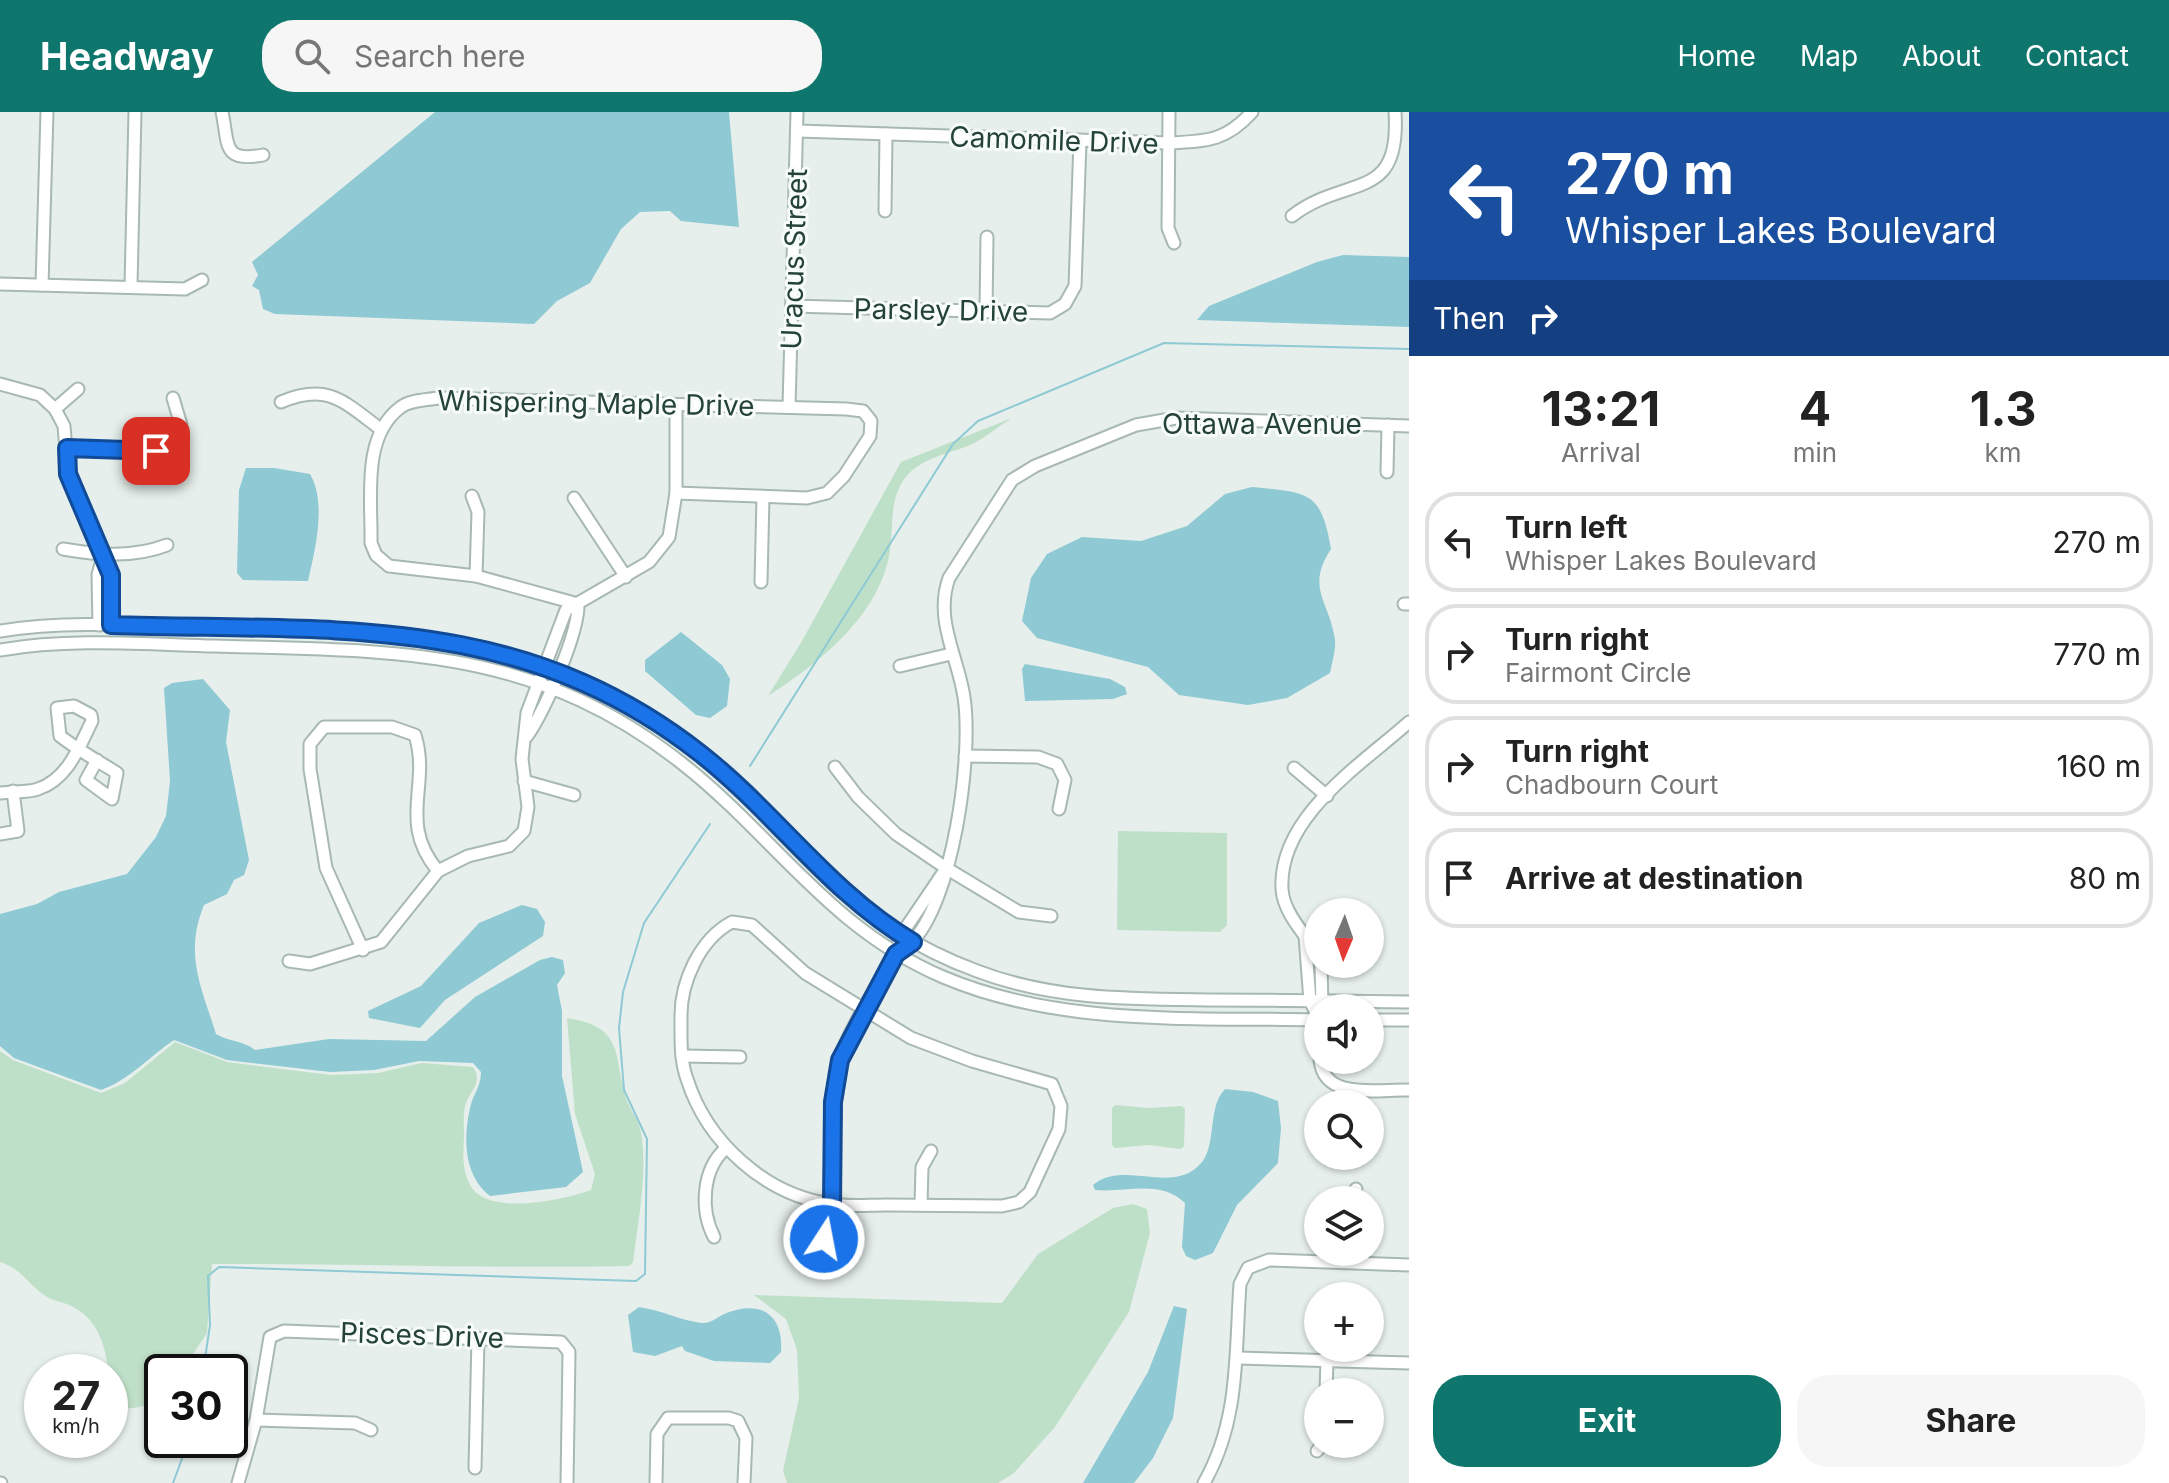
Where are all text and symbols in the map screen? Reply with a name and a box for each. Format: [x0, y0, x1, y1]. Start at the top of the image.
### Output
search box [262, 20, 822, 92]
text: Headway [40, 33, 214, 79]
icon: search [290, 34, 334, 78]
text: Search here [354, 38, 525, 74]
text: Home [1677, 39, 1756, 73]
text: Map [1800, 39, 1858, 73]
text: About [1902, 39, 1981, 73]
text: Contact [2025, 39, 2129, 73]
street label: Camomile Drive [949, 119, 1159, 161]
text: 270 m [1565, 140, 1734, 208]
icon: left [1433, 144, 1537, 248]
street label: Uracus Street [774, 168, 814, 350]
text: Whisper Lakes Boulevard [1565, 208, 1997, 252]
street label: Parsley Drive [853, 291, 1029, 329]
icon: right [1521, 296, 1565, 340]
text: Then [1433, 300, 1505, 336]
text: 13:21 [1542, 379, 1660, 438]
text: 4 [1799, 379, 1831, 438]
text: 1.3 [1970, 379, 2036, 438]
street label: Whispering Maple Drive [437, 383, 755, 423]
street label: Ottawa Avenue [1162, 407, 1362, 441]
pin [122, 417, 190, 485]
icon: arrive [134, 429, 178, 473]
text: Arrival [1561, 437, 1641, 468]
text: min [1793, 437, 1837, 468]
text: km [1985, 437, 2022, 468]
text: Turn left [1505, 509, 1627, 545]
icon: left [1437, 520, 1481, 564]
text: 270 m [2053, 524, 2141, 560]
text: Whisper Lakes Boulevard [1505, 545, 1817, 576]
text: Turn right [1505, 621, 1649, 657]
icon: right [1437, 632, 1481, 676]
text: 770 m [2053, 636, 2141, 672]
text: Fairmont Circle [1505, 657, 1691, 688]
text: Turn right [1505, 733, 1649, 769]
icon: right [1437, 744, 1481, 788]
text: 160 m [2057, 748, 2141, 784]
text: Chadbourn Court [1505, 769, 1718, 800]
icon: arrive [1437, 856, 1481, 900]
text: Arrive at destination [1505, 860, 1803, 896]
text: 80 m [2069, 860, 2141, 896]
north arrow [1304, 898, 1384, 978]
map controls [1304, 898, 1384, 1458]
button: sound [1304, 994, 1384, 1074]
button: search [1304, 1090, 1384, 1170]
button: layers [1304, 1186, 1384, 1266]
position arrow [782, 1197, 866, 1281]
button: + [1304, 1282, 1384, 1362]
street label: Pisces Drive [340, 1315, 504, 1355]
speed limit sign: 30 [144, 1354, 248, 1458]
text: 27 [52, 1371, 100, 1420]
button: Exit [1433, 1375, 1781, 1467]
button: Share [1797, 1375, 2145, 1467]
button: − [1304, 1378, 1384, 1458]
text: km/h [52, 1414, 100, 1438]

